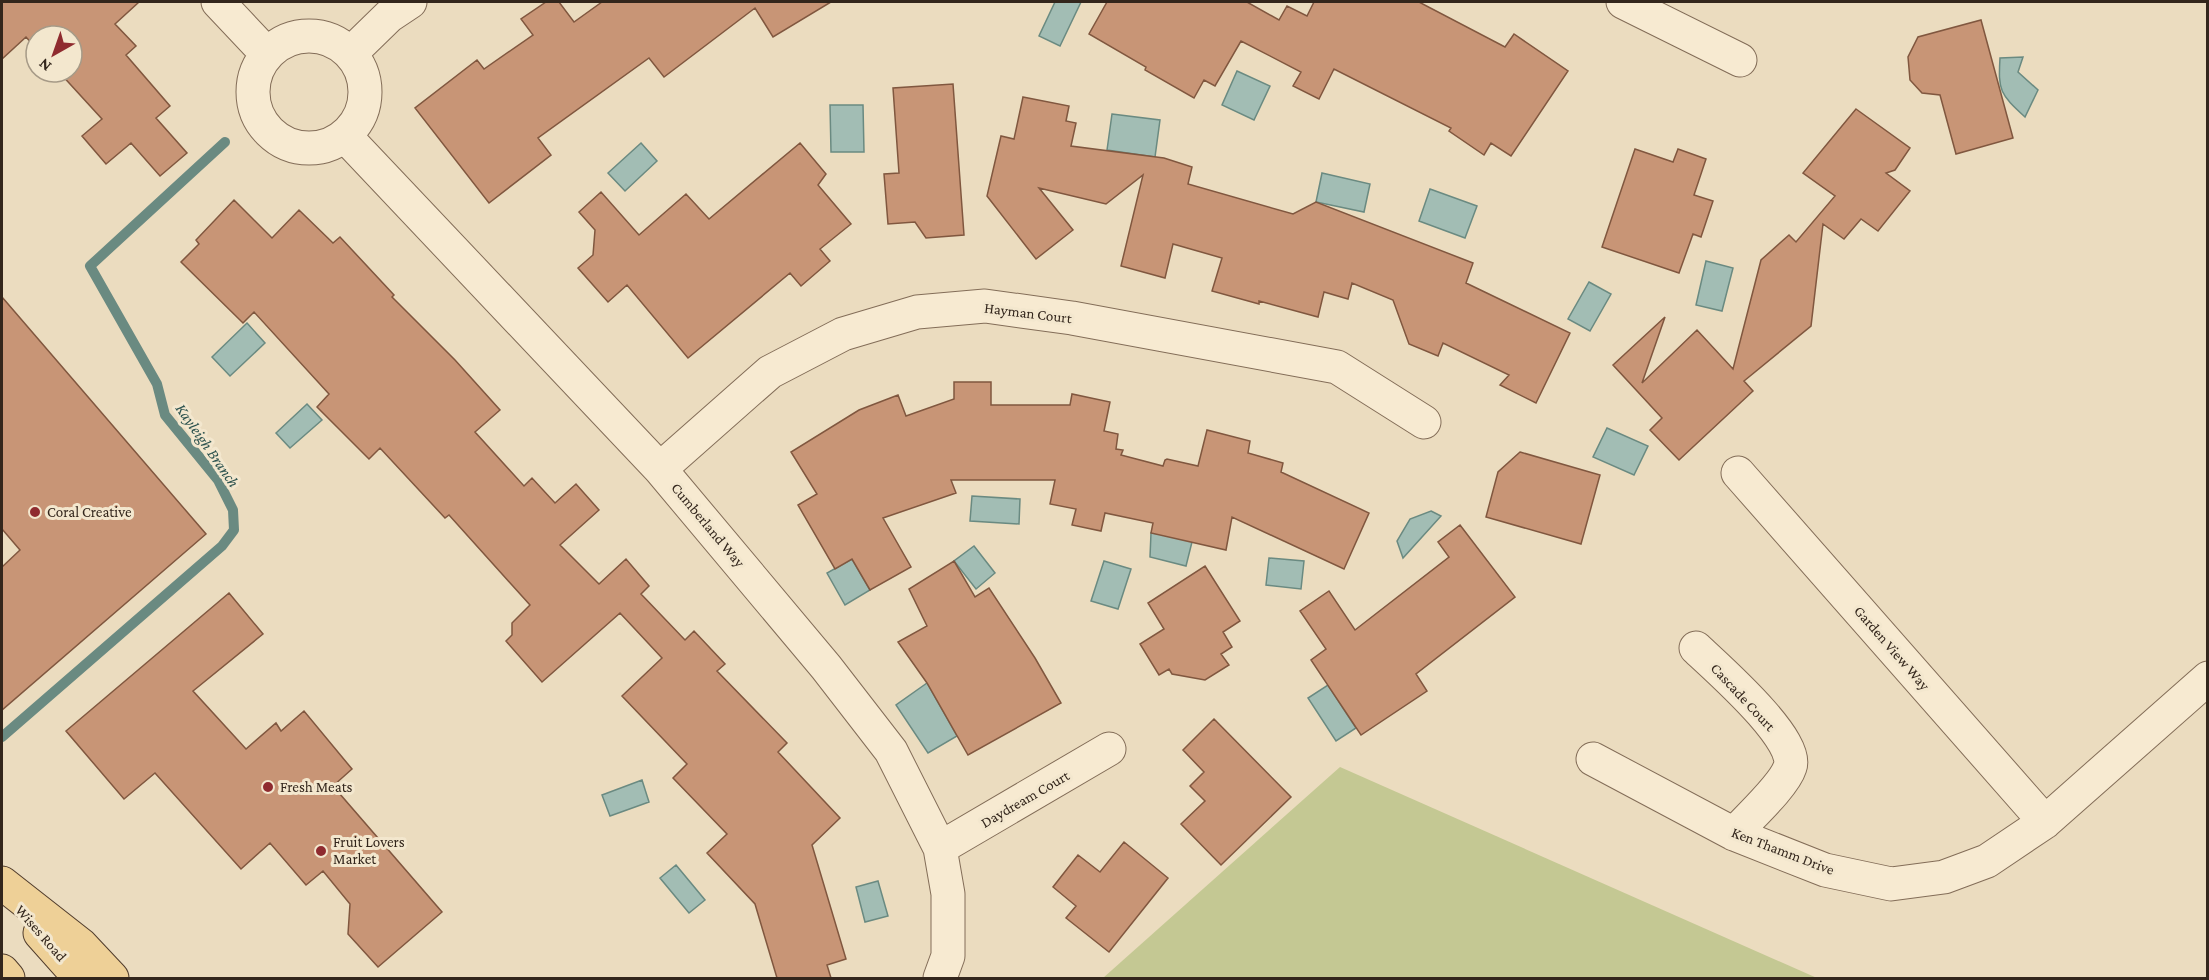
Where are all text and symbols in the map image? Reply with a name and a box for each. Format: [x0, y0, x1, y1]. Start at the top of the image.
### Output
north arrow [24, 24, 84, 84]
text: N [35, 55, 54, 75]
street label: Hayman Court [983, 300, 1074, 327]
water label: Kayleigh Branch [172, 400, 243, 491]
street label: Cumberland Way [667, 480, 748, 571]
place label: Coral Creative [47, 504, 132, 520]
marker: Coral Creative [28, 505, 42, 519]
street label: Garden View Way [1850, 603, 1933, 694]
street label: Cascade Court [1708, 660, 1779, 735]
street label: Daydream Court [978, 767, 1073, 832]
place label: Fresh Meats [280, 779, 352, 795]
marker: Fresh Meats [261, 780, 275, 794]
street label: Ken Thamm Drive [1729, 824, 1837, 878]
place label: Fruit Lovers Market [333, 834, 405, 867]
marker: Fruit Lovers Market [314, 844, 328, 858]
street label: Wises Road [12, 902, 70, 964]

